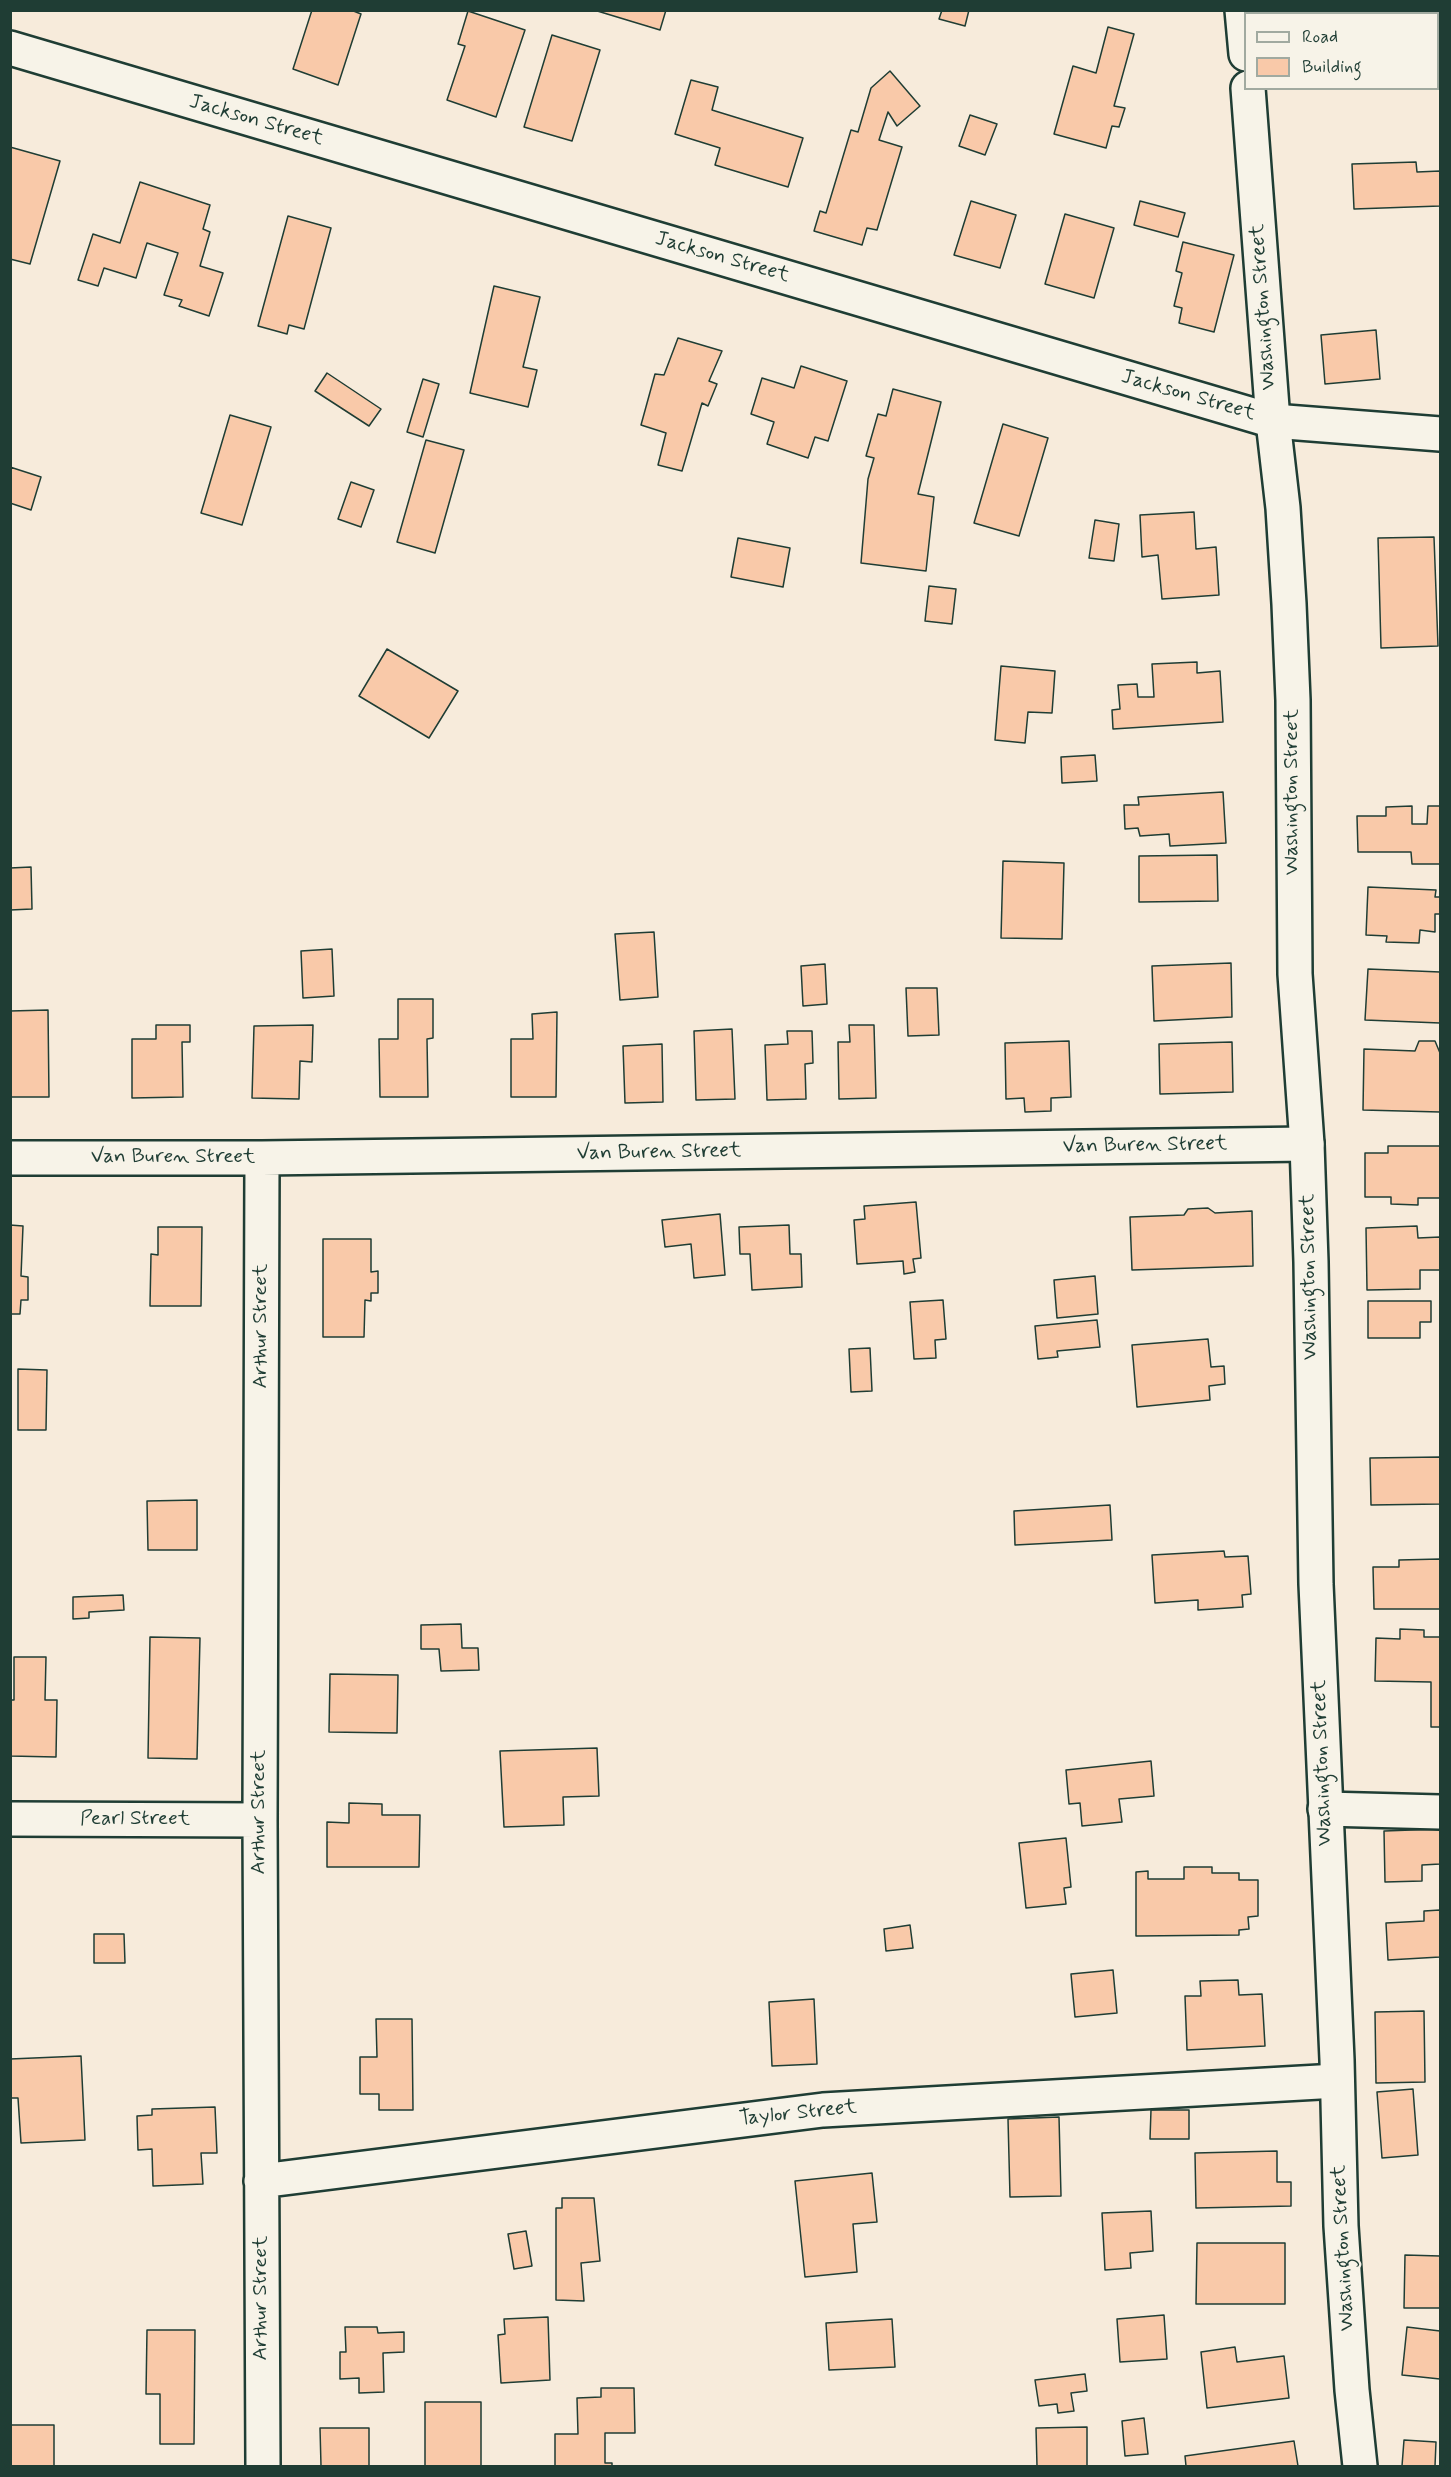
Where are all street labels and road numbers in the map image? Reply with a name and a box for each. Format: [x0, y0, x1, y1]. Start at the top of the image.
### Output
street label: Jackson Street [186, 90, 326, 152]
street label: Washington Street [1246, 223, 1282, 391]
street label: Jackson Street [652, 227, 792, 289]
street label: Jackson Street [1118, 365, 1258, 427]
street label: Washington Street [1280, 709, 1306, 875]
street label: Van Buren Street [1062, 1132, 1228, 1160]
street label: Van Buren Street [576, 1139, 742, 1167]
street label: Van Buren Street [91, 1145, 255, 1171]
street label: Washington Street [1296, 1194, 1324, 1360]
street label: Arthur Street [249, 1264, 275, 1388]
street label: Washington Street [1308, 1679, 1338, 1847]
street label: Arthur Street [247, 1750, 273, 1874]
street label: Pearl Street [80, 1807, 190, 1833]
street label: Taylor Street [738, 2095, 858, 2133]
street label: Washington Street [1327, 2164, 1361, 2332]
street label: Arthur Street [249, 2236, 275, 2360]

